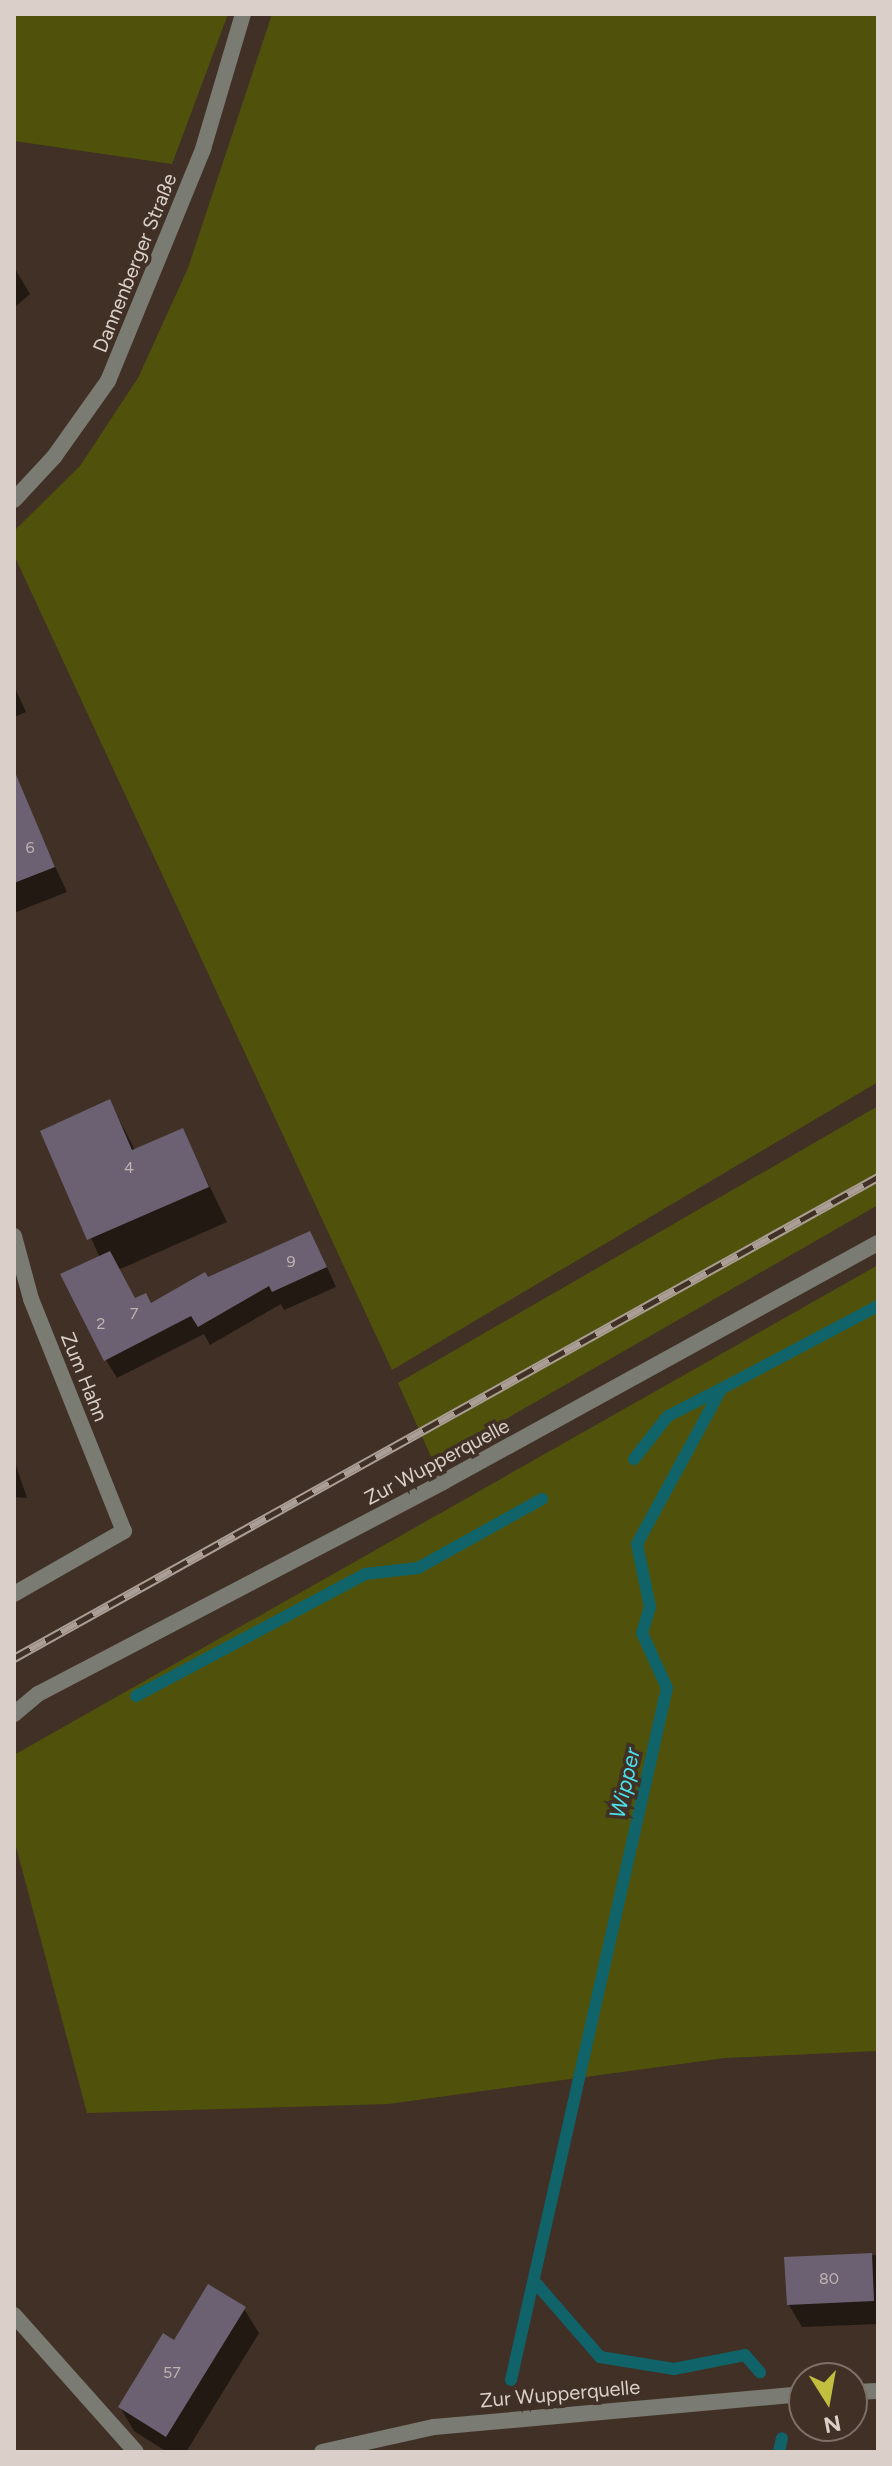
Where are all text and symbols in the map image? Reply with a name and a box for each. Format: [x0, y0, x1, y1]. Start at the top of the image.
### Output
street label: Dannenberger Straße [88, 170, 182, 356]
house number: 6 [25, 838, 35, 858]
house number: 4 [124, 1158, 134, 1178]
house number: 9 [286, 1252, 296, 1272]
house number: 7 [130, 1304, 138, 1324]
house number: 2 [97, 1314, 105, 1334]
street label: Zum Hahn [55, 1329, 113, 1425]
street label: Zur Wupperquelle [360, 1414, 514, 1510]
water label: Wipper [604, 1745, 646, 1821]
house number: 80 [819, 2269, 839, 2289]
north arrow [788, 2362, 868, 2442]
house number: 57 [163, 2363, 181, 2383]
street label: Zur Wupperquelle [479, 2375, 641, 2413]
text: N [821, 2409, 843, 2439]

